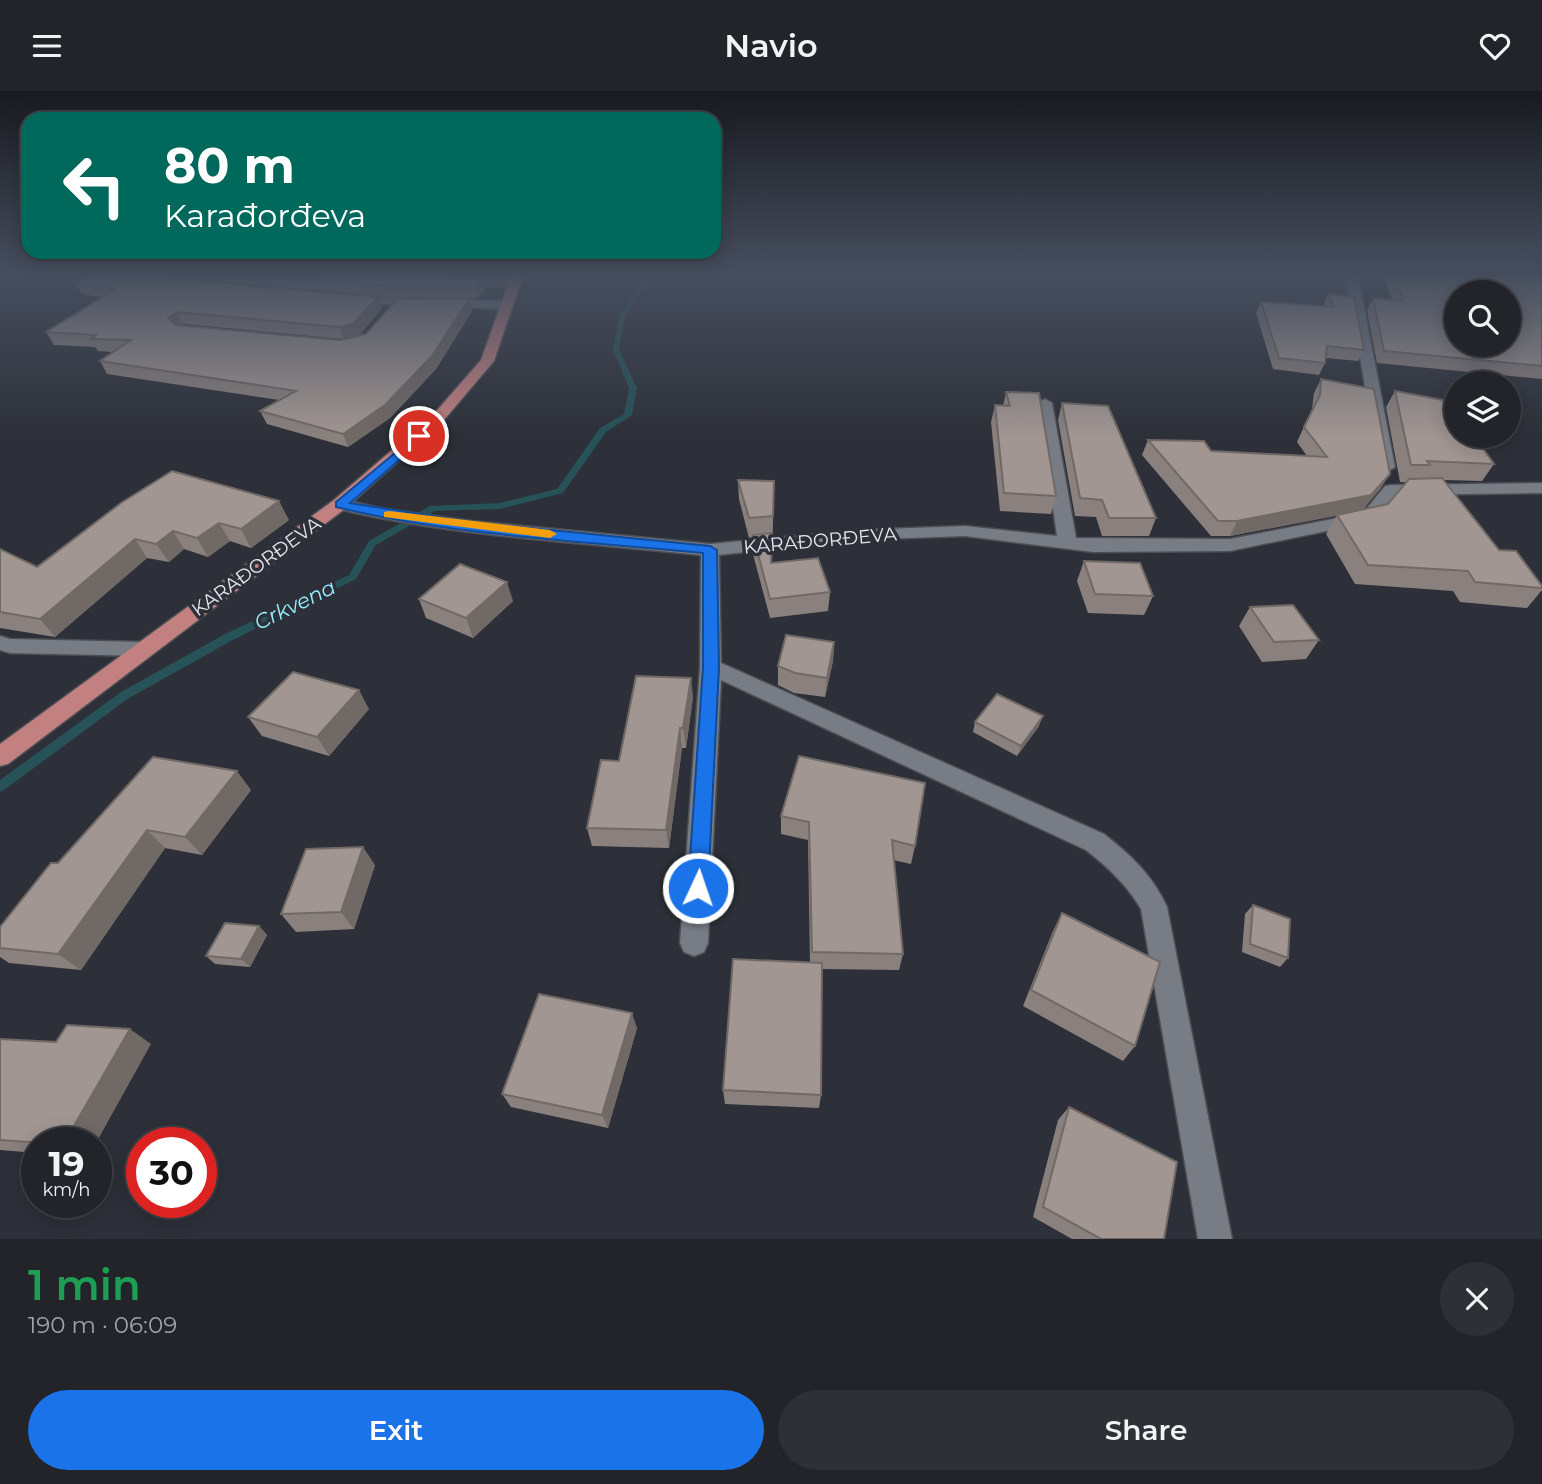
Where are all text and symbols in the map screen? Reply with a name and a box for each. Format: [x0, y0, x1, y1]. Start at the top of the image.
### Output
text: Navio [724, 26, 818, 65]
icon: menu [28, 27, 66, 65]
icon: heart [1476, 27, 1514, 65]
text: 80 m [164, 136, 295, 195]
icon: left [49, 140, 140, 231]
text: Karađorđeva [164, 196, 366, 235]
map controls [1444, 280, 1521, 448]
button: search [1444, 280, 1521, 357]
button: layers [1444, 371, 1521, 448]
pin [389, 406, 449, 466]
icon: arrive [400, 417, 438, 455]
street label: KARAĐORĐEVA [187, 512, 326, 621]
street label: KARAĐORĐEVA [742, 522, 898, 559]
water label: Crkvena [250, 574, 340, 635]
position arrow [661, 851, 735, 925]
speed limit sign: 30 [126, 1127, 217, 1218]
text: 19 [48, 1142, 85, 1185]
text: km/h [42, 1179, 91, 1201]
text: 1 min [28, 1259, 141, 1311]
button: close [1440, 1262, 1514, 1336]
text: 190 m · 06:09 [28, 1311, 177, 1339]
button: Exit [28, 1390, 764, 1470]
button: Share [778, 1390, 1514, 1470]

